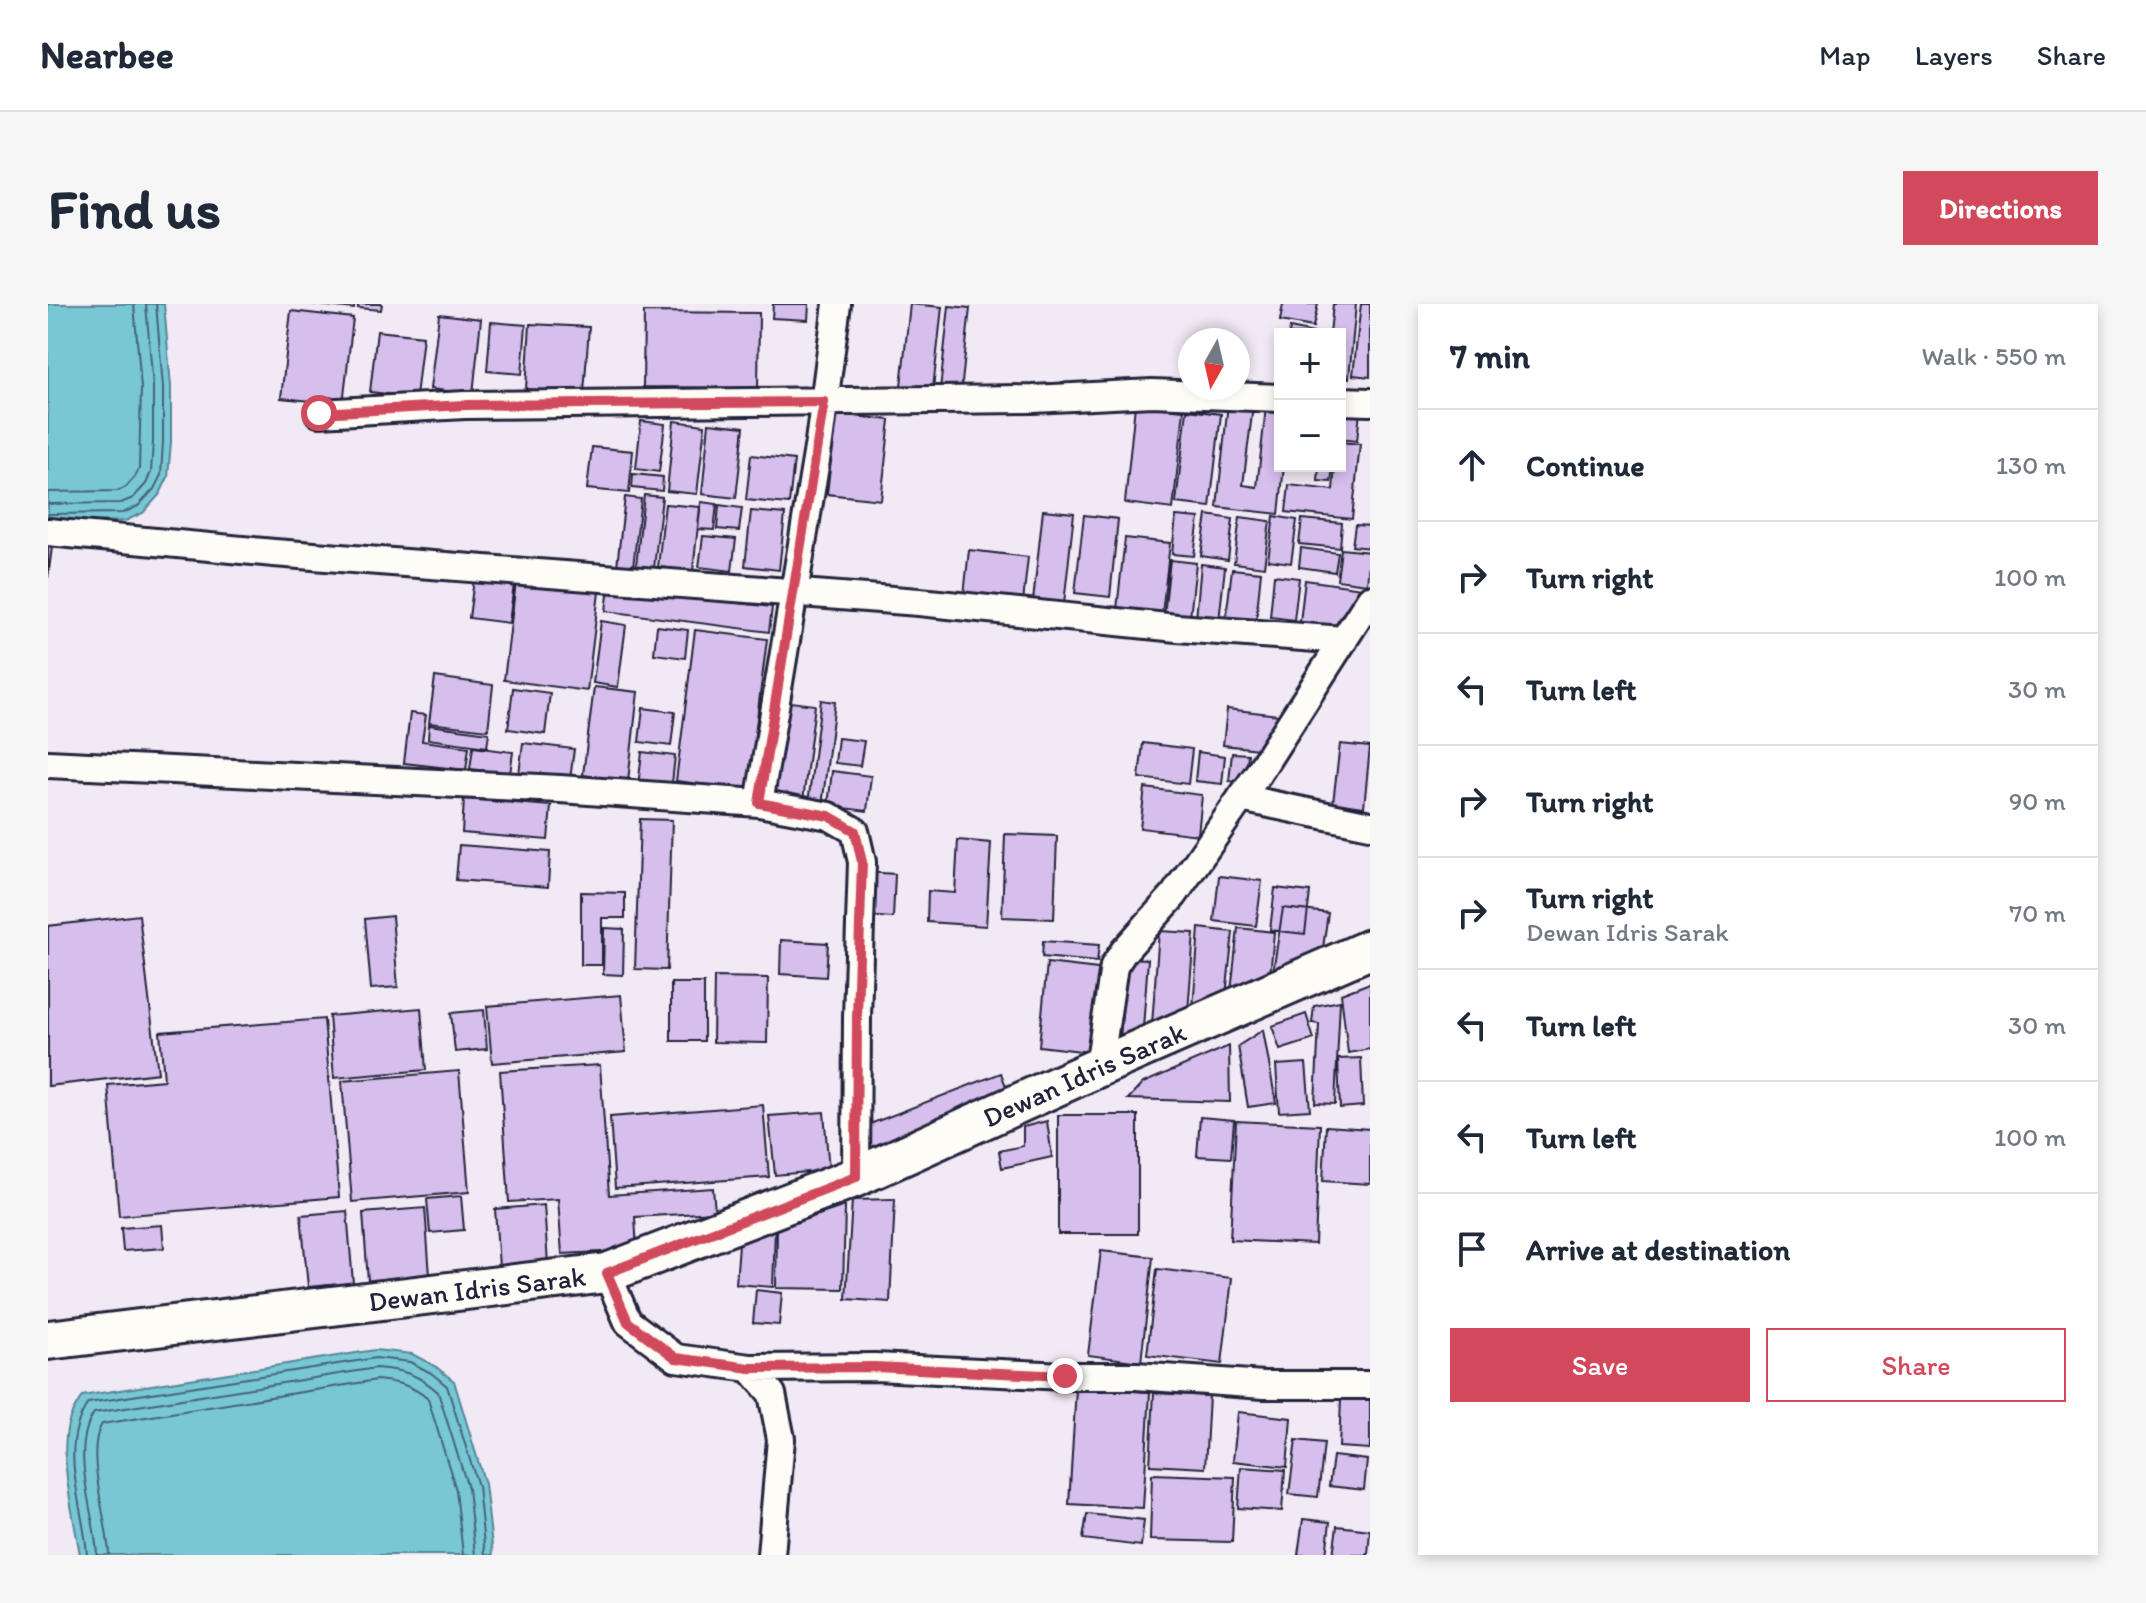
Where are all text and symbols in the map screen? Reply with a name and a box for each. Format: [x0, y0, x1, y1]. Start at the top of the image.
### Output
text: Nearbee [40, 32, 174, 78]
text: Map [1819, 38, 1871, 72]
text: Layers [1915, 38, 1993, 72]
text: Share [2037, 38, 2106, 72]
button: Directions [1903, 171, 2098, 245]
text: Find us [48, 175, 221, 242]
north arrow [1178, 328, 1250, 400]
map controls [1274, 328, 1346, 472]
button: + [1274, 328, 1346, 400]
text: 7 min [1450, 336, 1530, 377]
text: Walk · 550 m [1922, 340, 2066, 372]
route start [301, 395, 337, 431]
button: − [1274, 400, 1346, 472]
icon: ahead [1450, 443, 1494, 487]
text: Continue [1526, 447, 1645, 484]
text: 130 m [1996, 449, 2066, 481]
icon: right [1450, 555, 1494, 599]
text: Turn right [1526, 559, 1654, 596]
text: 100 m [1994, 561, 2066, 593]
icon: left [1450, 667, 1494, 711]
text: Turn left [1526, 671, 1637, 708]
text: 30 m [2008, 673, 2066, 705]
icon: right [1450, 779, 1494, 823]
text: Turn right [1526, 783, 1654, 820]
text: 90 m [2009, 785, 2066, 817]
text: Turn right [1526, 879, 1654, 916]
icon: right [1450, 891, 1494, 935]
text: 70 m [2009, 897, 2066, 929]
text: Dewan Idris Sarak [1526, 916, 1729, 948]
icon: left [1450, 1003, 1494, 1047]
text: Turn left [1526, 1007, 1637, 1044]
text: 30 m [2008, 1009, 2066, 1041]
street label: Dewan Idris Sarak [977, 1014, 1191, 1134]
icon: left [1450, 1115, 1494, 1159]
text: Turn left [1526, 1119, 1637, 1156]
text: 100 m [1994, 1121, 2066, 1153]
icon: arrive [1450, 1227, 1494, 1271]
text: Arrive at destination [1526, 1231, 1790, 1268]
street label: Dewan Idris Sarak [366, 1259, 588, 1318]
button: Save [1450, 1328, 1750, 1402]
button: Share [1766, 1328, 2066, 1402]
route end [1047, 1358, 1083, 1394]

